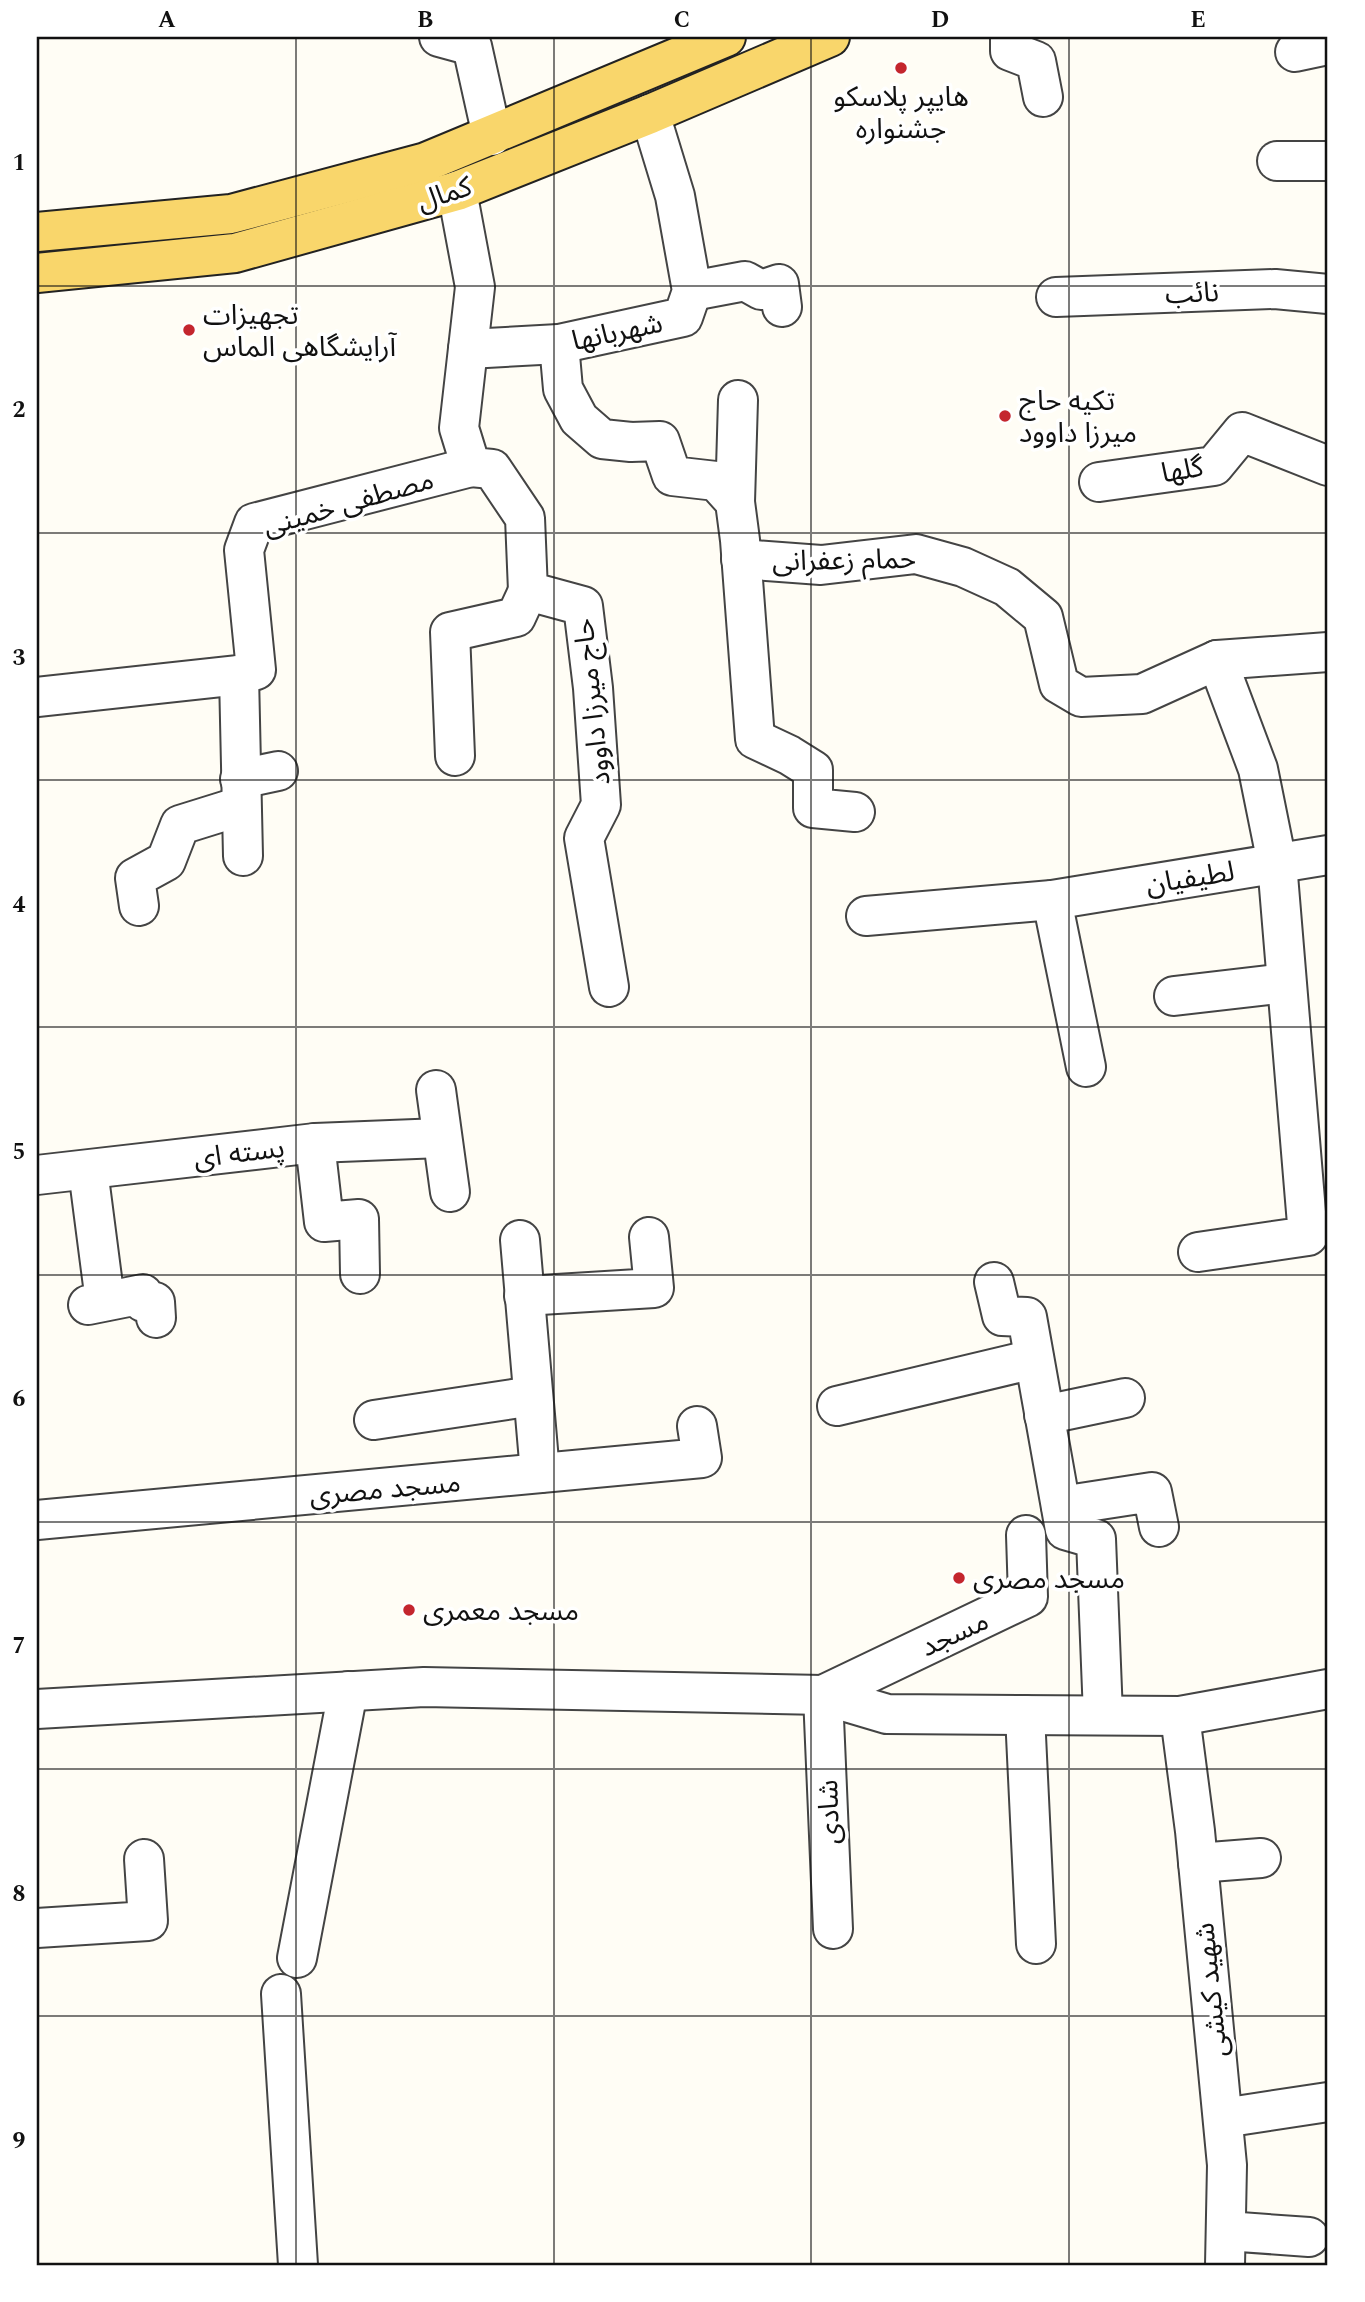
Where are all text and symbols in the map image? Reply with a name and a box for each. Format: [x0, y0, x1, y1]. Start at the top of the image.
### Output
text: A [158, 3, 176, 38]
text: B [417, 3, 433, 38]
text: C [674, 3, 690, 38]
text: D [931, 3, 949, 38]
text: E [1190, 3, 1206, 38]
marker: هایپر پلاسکو جشنواره [893, 60, 909, 76]
place label: هایپر پلاسکو جشنواره [833, 76, 969, 151]
text: 1 [13, 146, 25, 181]
street label: کمال [412, 165, 478, 223]
street label: نائب [1164, 271, 1220, 316]
place label: تجهیزات آرایشگاهی الماس [203, 294, 398, 369]
street label: شهربانها [568, 302, 667, 363]
marker: تجهیزات آرایشگاهی الماس [181, 322, 197, 338]
place label: تکیه حاج میرزا داوود [1019, 380, 1137, 455]
text: 2 [13, 393, 26, 428]
marker: تکیه حاج میرزا داوود [997, 408, 1013, 424]
street label: گلها [1158, 446, 1207, 495]
street label: مصطفی خمینی [258, 459, 439, 548]
street label: حمام زعفرانی [772, 538, 916, 583]
street label: حاج میرزا داوود [562, 616, 623, 787]
text: 3 [13, 641, 26, 676]
street label: لطیفیان [1143, 850, 1238, 907]
text: 4 [13, 888, 26, 923]
street label: پسته ای [191, 1127, 287, 1180]
text: 5 [13, 1135, 25, 1170]
text: 6 [13, 1382, 26, 1417]
street label: مسجد مصری [308, 1461, 463, 1518]
place label: مسجد مصری [973, 1558, 1125, 1601]
marker: مسجد مصری [951, 1570, 967, 1586]
place label: مسجد معمری [423, 1590, 579, 1633]
street label: مسجد [913, 1600, 996, 1669]
marker: مسجد معمری [401, 1602, 417, 1618]
text: 7 [13, 1629, 25, 1664]
street label: شادی [807, 1779, 852, 1845]
text: 8 [13, 1877, 25, 1912]
street label: شهید کیشی [1183, 1921, 1240, 2059]
text: 9 [13, 2124, 26, 2159]

